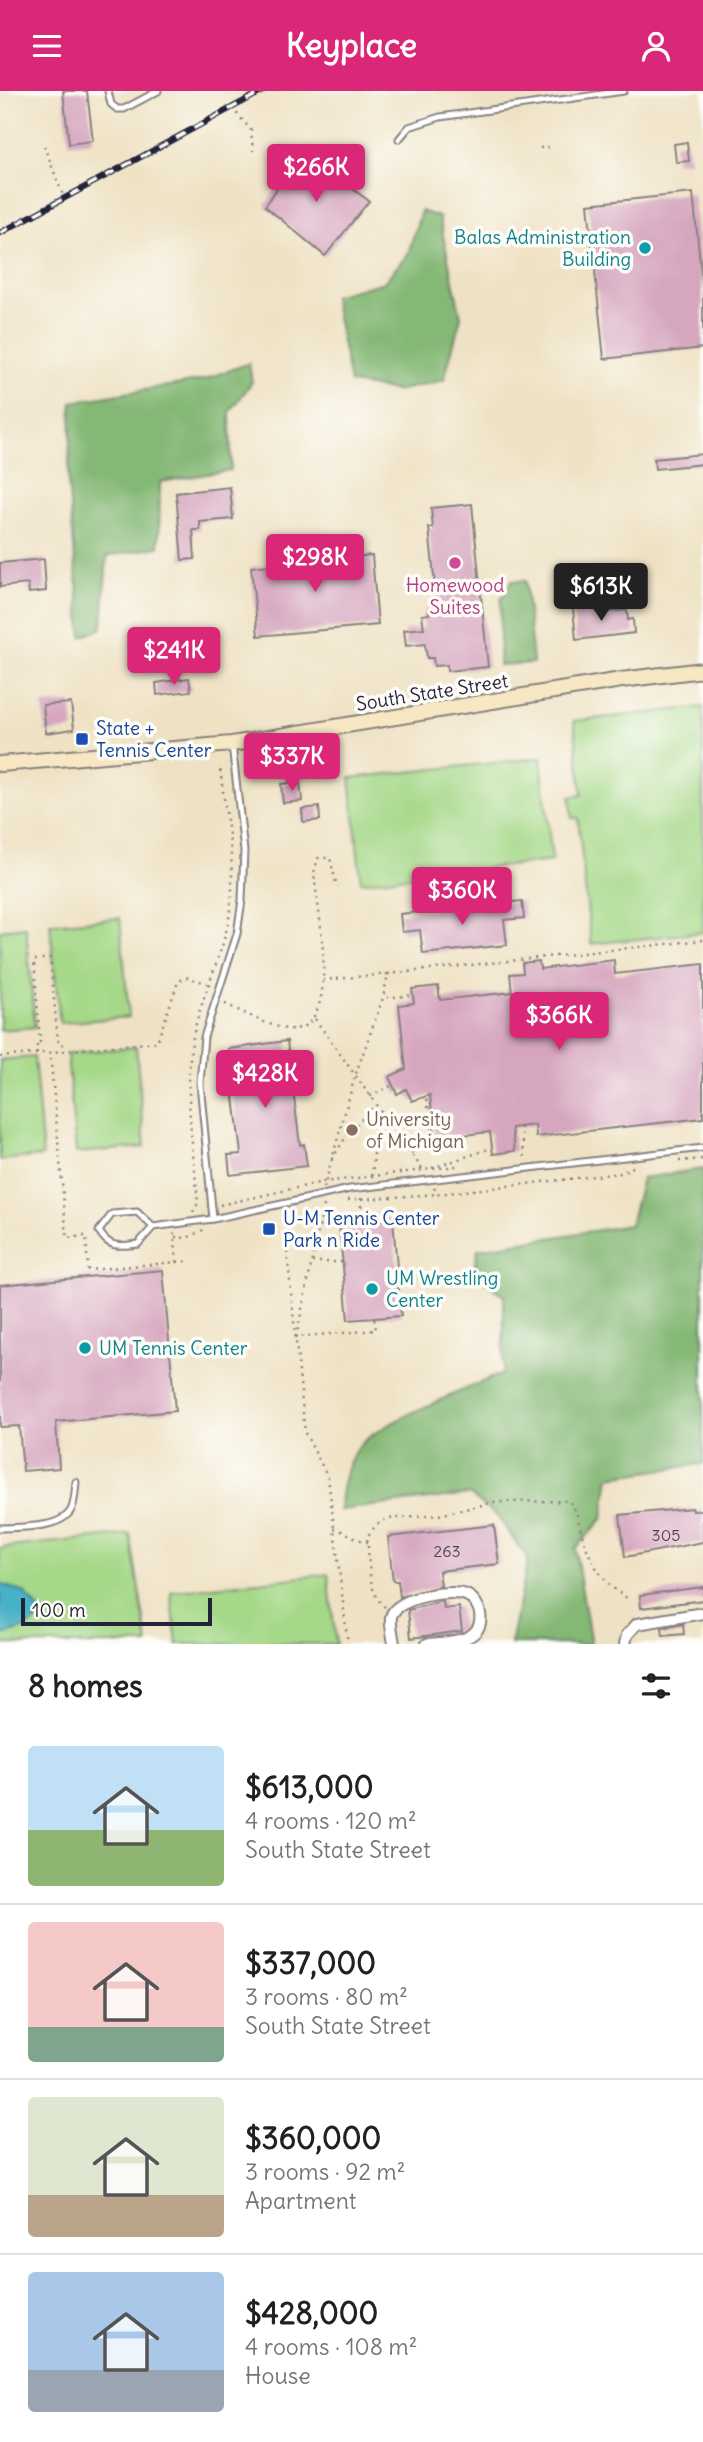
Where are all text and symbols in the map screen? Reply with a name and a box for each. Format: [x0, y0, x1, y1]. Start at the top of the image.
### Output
text: Keyplace [286, 25, 417, 66]
icon: menu [28, 27, 66, 65]
icon: person [637, 27, 675, 65]
pin: $266K [267, 145, 365, 204]
text: $266K [283, 152, 349, 181]
place label: Balas Administration Building [454, 225, 631, 271]
marker: Balas Administration Building [637, 240, 653, 256]
pin: $298K [266, 535, 364, 594]
text: $298K [282, 542, 348, 571]
marker: Homewood Suites [447, 555, 463, 571]
pin: $613K [552, 563, 650, 623]
text: $613K [570, 571, 632, 600]
place label: Homewood Suites [406, 573, 504, 619]
pin: $241K [125, 627, 223, 687]
text: $241K [143, 635, 205, 664]
street label: South State Street [354, 668, 510, 716]
place label: State + Tennis Center [96, 716, 212, 762]
marker: State + Tennis Center [74, 731, 90, 747]
pin: $337K [243, 733, 341, 793]
text: $337K [260, 741, 324, 770]
pin: $360K [413, 867, 511, 927]
text: $360K [428, 875, 496, 904]
pin: $366K [510, 993, 608, 1052]
text: $366K [526, 1000, 592, 1029]
pin: $428K [216, 1051, 314, 1110]
text: $428K [232, 1058, 298, 1087]
place label: University of Michigan [366, 1107, 464, 1153]
marker: University of Michigan [344, 1122, 360, 1138]
place label: U-M Tennis Center Park n Ride [283, 1206, 440, 1252]
marker: U-M Tennis Center Park n Ride [261, 1221, 277, 1237]
place label: UM Wrestling Center [386, 1266, 498, 1312]
marker: UM Wrestling Center [364, 1281, 380, 1297]
place label: UM Tennis Center [99, 1336, 248, 1360]
marker: UM Tennis Center [77, 1340, 93, 1356]
house number: 305 [652, 1525, 680, 1545]
house number: 263 [433, 1541, 461, 1561]
scale bar [21, 1595, 212, 1627]
text: 100 m [32, 1598, 86, 1622]
text: 8 homes [28, 1667, 143, 1705]
icon: filters [637, 1667, 675, 1705]
text: $613,000 [245, 1768, 373, 1806]
icon: home [84, 1774, 168, 1858]
text: 4 rooms · 120 m² [245, 1806, 417, 1835]
text: South State Street [245, 1835, 431, 1864]
text: $337,000 [245, 1944, 376, 1982]
icon: home [84, 1950, 168, 2034]
text: 3 rooms · 80 m² [245, 1982, 408, 2011]
text: South State Street [245, 2011, 431, 2040]
text: $360,000 [245, 2119, 381, 2157]
icon: home [84, 2125, 168, 2209]
text: 3 rooms · 92 m² [245, 2157, 405, 2186]
text: Apartment [245, 2186, 357, 2215]
text: $428,000 [245, 2294, 378, 2332]
icon: home [84, 2300, 168, 2384]
text: 4 rooms · 108 m² [245, 2332, 417, 2361]
text: House [245, 2361, 311, 2390]

